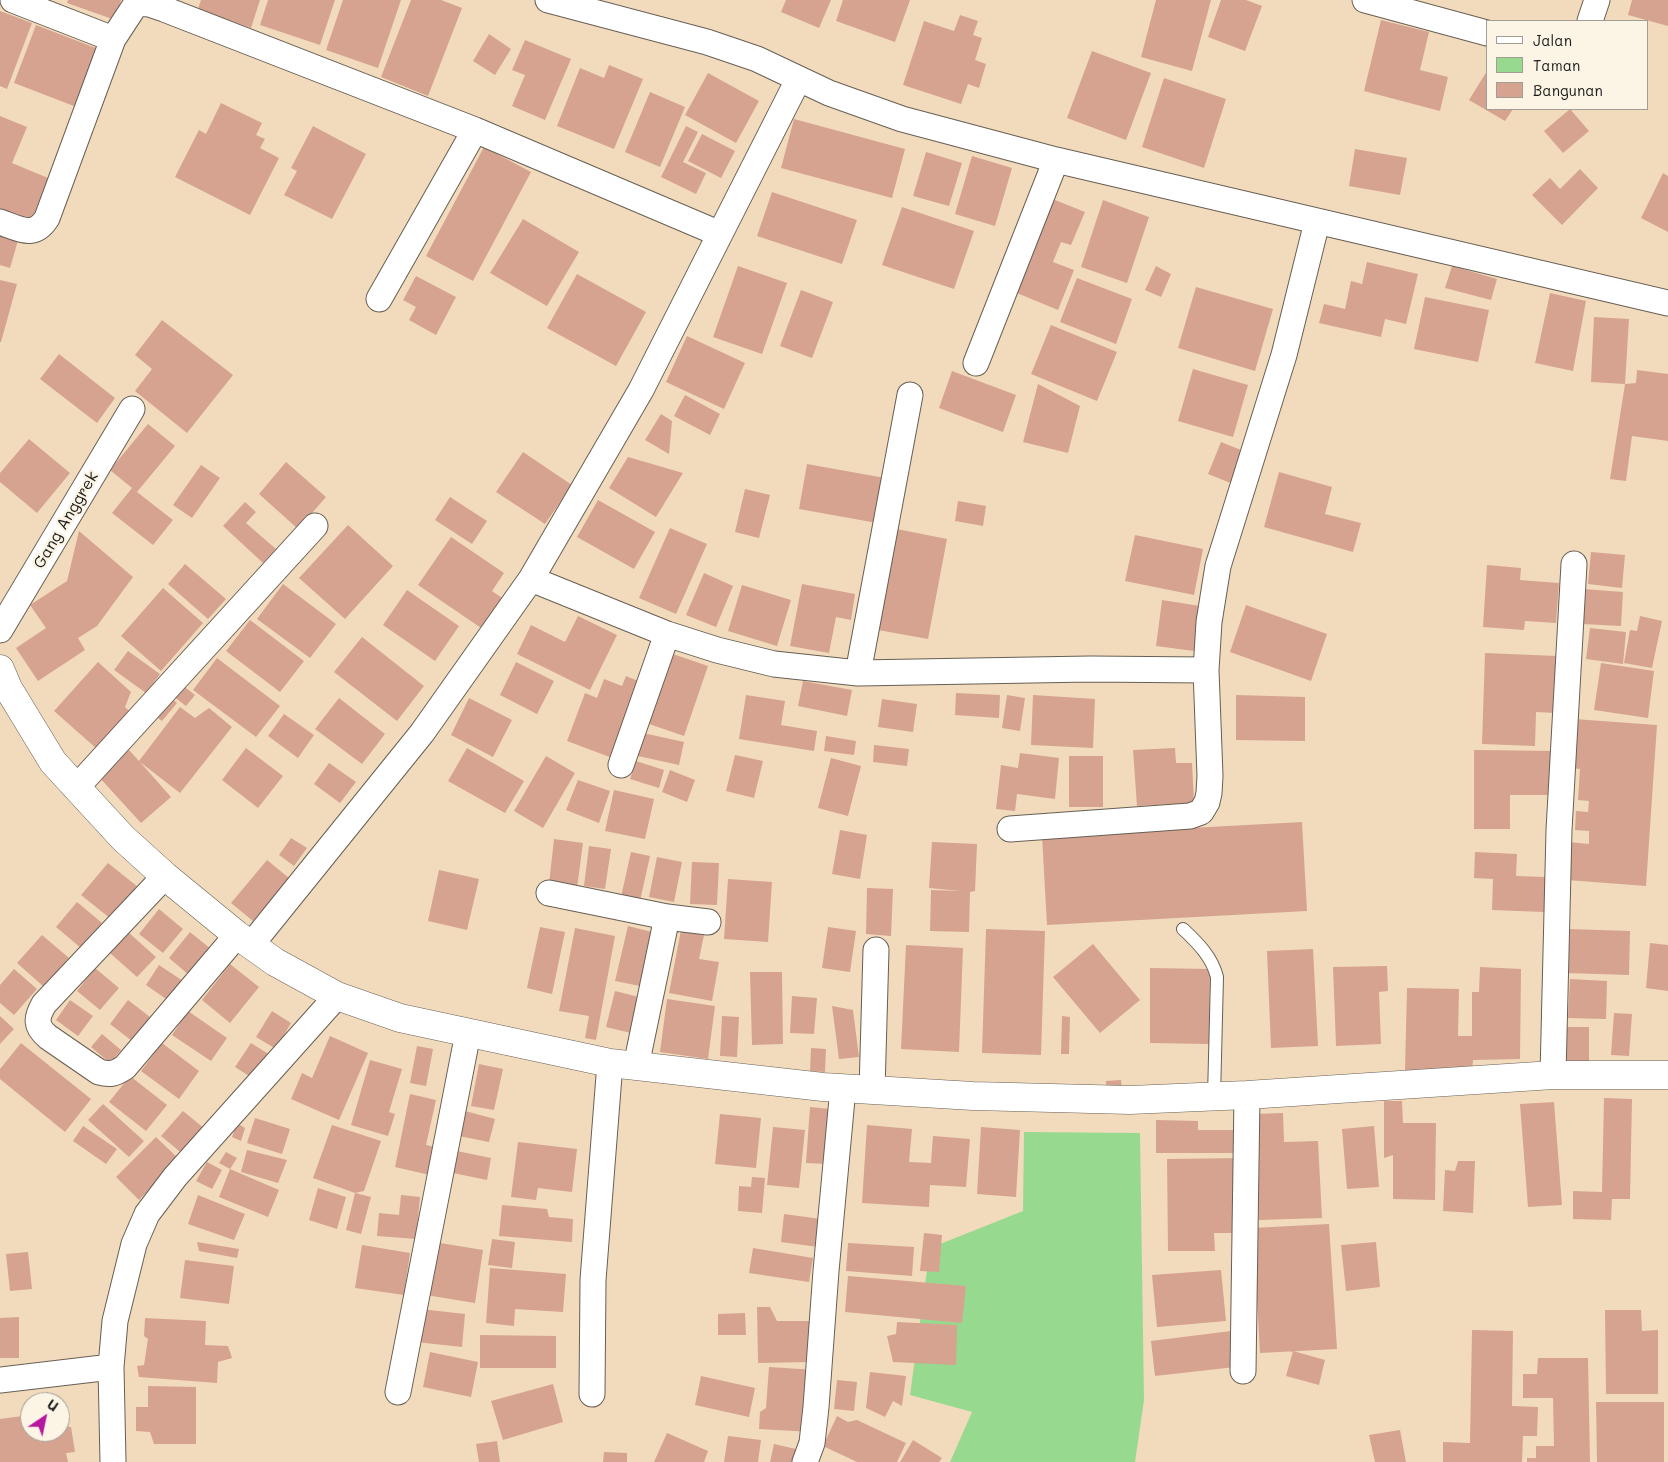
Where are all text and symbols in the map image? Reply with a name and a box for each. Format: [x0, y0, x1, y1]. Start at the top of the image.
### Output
legend [1486, 20, 1648, 110]
text: Jalan [1533, 30, 1572, 50]
text: Taman [1533, 55, 1580, 75]
text: Bangunan [1533, 80, 1603, 100]
street label: Gang Anggrek [29, 468, 103, 572]
north arrow [20, 1392, 70, 1442]
text: U [44, 1394, 63, 1416]

